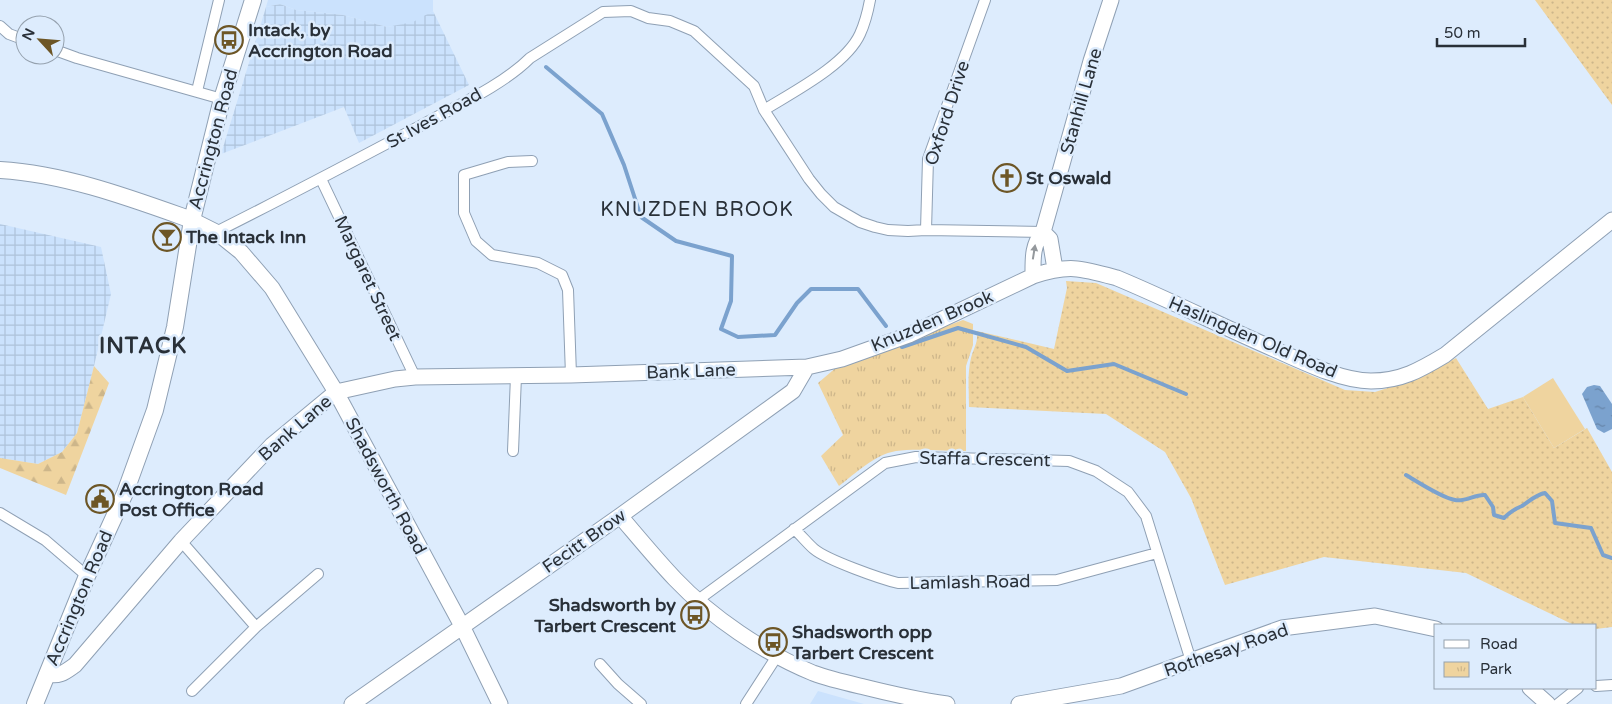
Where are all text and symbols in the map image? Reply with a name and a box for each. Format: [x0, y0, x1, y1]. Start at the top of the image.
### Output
north arrow [15, 15, 65, 65]
scale bar [1437, 15, 1524, 47]
place label: Intack, by Accrington Road [248, 19, 393, 62]
text: 50 m [1444, 24, 1481, 42]
bus stop icon: Intack, by Accrington Road [214, 25, 244, 55]
text: N [19, 26, 39, 43]
street label: Stanhill Lane [1055, 45, 1107, 157]
street label: Oxford Drive [920, 58, 974, 168]
street label: Accrington Road [184, 66, 242, 212]
street label: St Ives Road [383, 83, 485, 153]
church icon: St Oswald [992, 163, 1022, 193]
place label: St Oswald [1026, 167, 1111, 189]
district label: KNUZDEN BROOK [600, 198, 794, 222]
street label: Margaret Street [329, 212, 407, 344]
bar icon: The Intack Inn [152, 222, 182, 252]
place label: The Intack Inn [185, 226, 306, 248]
one-way arrow [1030, 244, 1038, 260]
street label: Knuzden Brook [868, 285, 997, 357]
street label: Haslingden Old Road [1165, 292, 1341, 382]
district label: INTACK [99, 333, 187, 359]
street label: Bank Lane [646, 358, 736, 384]
street label: Bank Lane [254, 390, 336, 466]
street label: Shadsworth Road [341, 414, 431, 558]
street label: Staffa Crescent [919, 447, 1051, 471]
place label: Accrington Road Post Office [119, 478, 264, 521]
public building icon: Accrington Road Post Office [85, 484, 115, 514]
street label: Fecitt Brow [538, 504, 630, 578]
street label: Accrington Road [41, 527, 117, 669]
street label: Lamlash Road [909, 570, 1031, 594]
place label: Shadsworth by Tarbert Crescent [533, 594, 676, 637]
bus stop icon: Shadsworth by Tarbert Crescent [680, 600, 710, 630]
street label: Rothesay Road [1161, 618, 1291, 682]
place label: Shadsworth opp Tarbert Crescent [791, 621, 934, 664]
legend [1434, 624, 1597, 689]
bus stop icon: Shadsworth opp Tarbert Crescent [758, 627, 788, 657]
text: Road [1480, 635, 1518, 653]
text: Park [1480, 660, 1512, 678]

